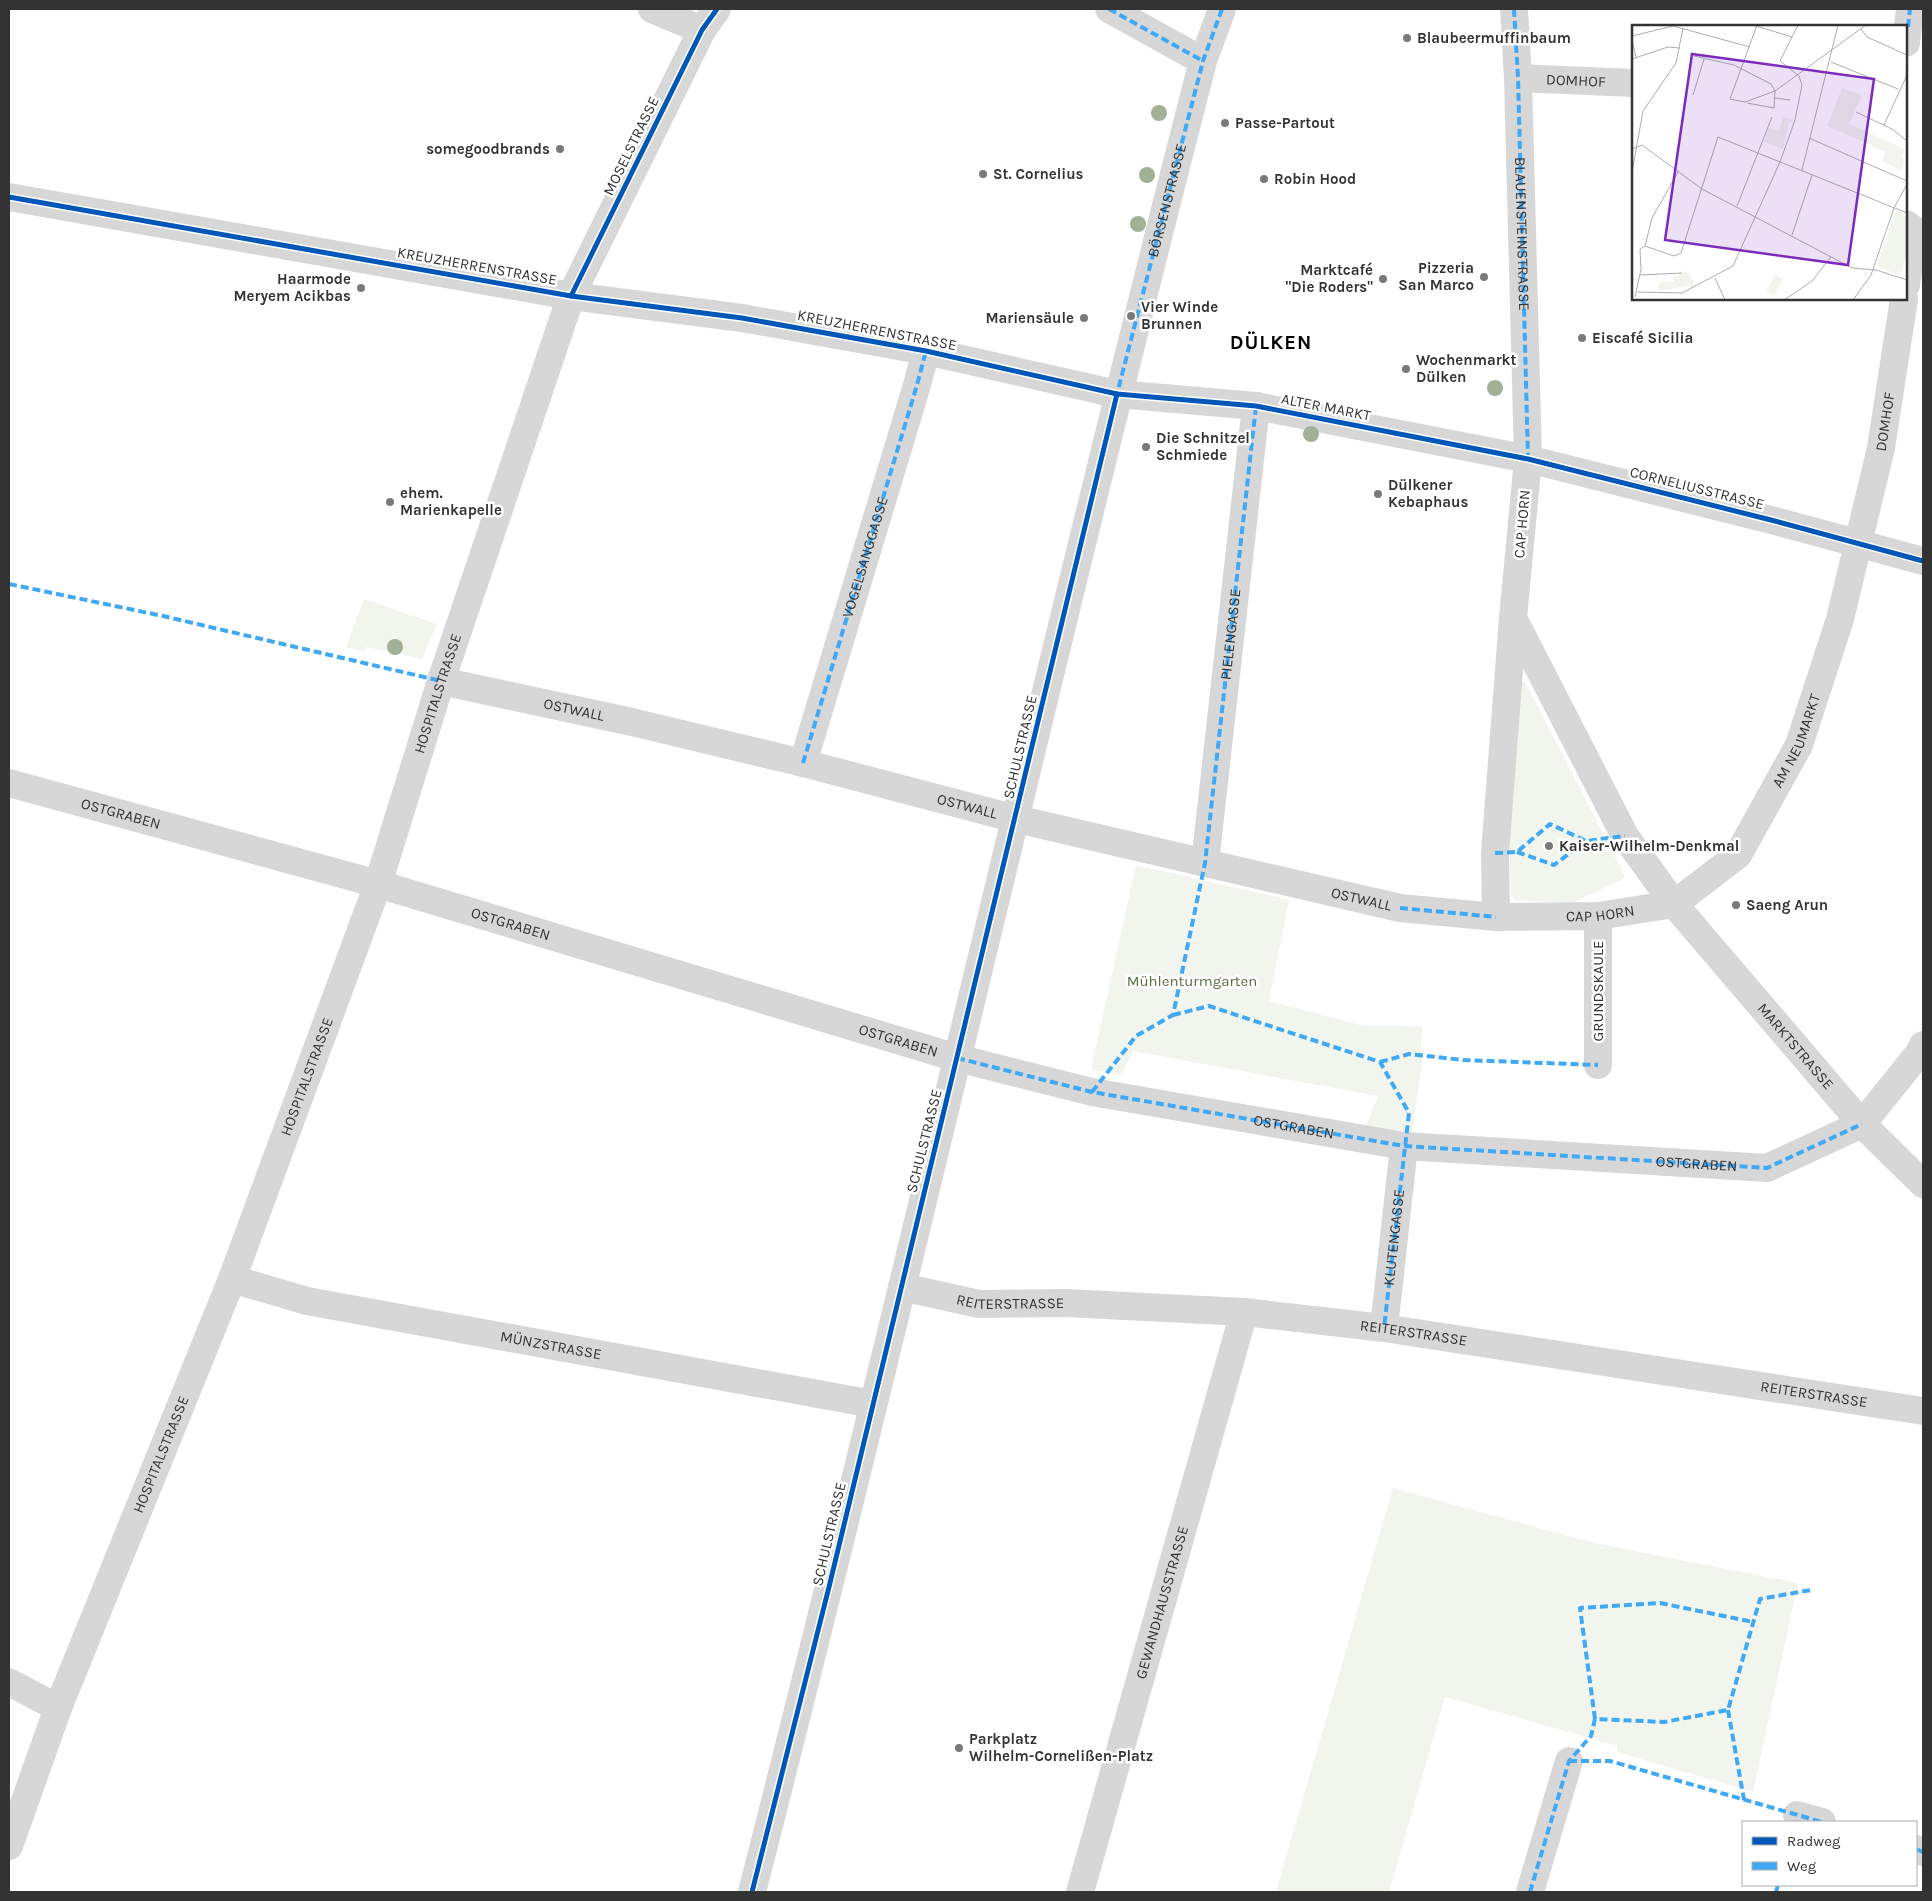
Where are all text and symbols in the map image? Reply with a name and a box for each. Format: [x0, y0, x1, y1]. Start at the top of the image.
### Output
inset map [1632, 25, 1907, 300]
place label: Blaubeermuffinbaum [1417, 29, 1571, 47]
marker: Blaubeermuffinbaum [1401, 32, 1413, 44]
street label: DOMHOF [1546, 70, 1606, 91]
street label: MOSELSTRASSE [599, 94, 663, 198]
place label: Passe-Partout [1235, 114, 1335, 132]
marker: Passe-Partout [1219, 117, 1231, 129]
place label: somegoodbrands [426, 140, 550, 158]
street label: BÖRSENSTRASSE [1144, 141, 1190, 259]
marker: somegoodbrands [554, 143, 566, 155]
street label: BLAUENSTEINSTRASSE [1511, 157, 1533, 311]
place label: St. Cornelius [993, 165, 1084, 183]
marker: St. Cornelius [977, 168, 989, 180]
place label: Robin Hood [1274, 170, 1356, 188]
marker: Robin Hood [1258, 173, 1270, 185]
street label: KREUZHERRENSTRASSE [396, 243, 558, 289]
place label: Pizzeria San Marco [1398, 259, 1474, 294]
place label: Marktcafé "Die Roders" [1285, 261, 1373, 296]
place label: Haarmode Meryem Acikbas [233, 270, 351, 305]
marker: Pizzeria San Marco [1478, 271, 1490, 283]
marker: Marktcafé "Die Roders" [1377, 273, 1389, 285]
marker: Haarmode Meryem Acikbas [355, 282, 367, 294]
place label: Vier Winde Brunnen [1141, 298, 1218, 333]
street label: KREUZHERRENSTRASSE [796, 306, 958, 354]
place label: Mariensäule [985, 309, 1074, 327]
marker: Vier Winde Brunnen [1125, 310, 1137, 322]
marker: Mariensäule [1078, 312, 1090, 324]
place label: Eiscafé Sicilia [1592, 329, 1693, 347]
district label: DÜLKEN [1230, 331, 1312, 354]
marker: Eiscafé Sicilia [1576, 332, 1588, 344]
place label: Wochenmarkt Dülken [1416, 351, 1516, 386]
marker: Wochenmarkt Dülken [1400, 363, 1412, 375]
street label: ALTER MARKT [1280, 390, 1373, 425]
street label: DOMHOF [1872, 391, 1899, 453]
place label: Die Schnitzel Schmiede [1156, 429, 1250, 464]
marker: Die Schnitzel Schmiede [1140, 441, 1152, 453]
street label: CORNELIUSSTRASSE [1628, 463, 1766, 513]
place label: Dülkener Kebaphaus [1388, 476, 1468, 511]
place label: ehem. Marienkapelle [400, 484, 502, 519]
marker: Dülkener Kebaphaus [1372, 488, 1384, 500]
street label: CAP HORN [1510, 489, 1534, 559]
street label: VOGELSANGGASSE [838, 494, 892, 620]
marker: ehem. Marienkapelle [384, 496, 396, 508]
street label: PIELENGASSE [1216, 588, 1245, 681]
street label: HOSPITALSTRASSE [410, 631, 465, 756]
street label: AM NEUMARKT [1768, 691, 1824, 791]
street label: SCHULSTRASSE [999, 693, 1041, 801]
street label: OSTWALL [542, 694, 606, 725]
street label: OSTWALL [935, 790, 999, 823]
street label: OSTGRABEN [79, 794, 163, 833]
place label: Kaiser-Wilhelm-Denkmal [1559, 837, 1739, 855]
marker: Kaiser-Wilhelm-Denkmal [1543, 840, 1555, 852]
street label: OSTWALL [1329, 883, 1394, 915]
place label: Saeng Arun [1746, 896, 1828, 914]
marker: Saeng Arun [1730, 899, 1742, 911]
street label: CAP HORN [1566, 901, 1636, 925]
street label: OSTGRABEN [469, 903, 552, 944]
street label: GRUNDSKAULE [1589, 941, 1607, 1041]
park label: Mühlenturmgarten [1127, 972, 1257, 990]
street label: MARKTSTRASSE [1754, 999, 1838, 1093]
street label: HOSPITALSTRASSE [277, 1015, 337, 1138]
street label: OSTGRABEN [857, 1020, 940, 1061]
street label: SCHULSTRASSE [902, 1087, 946, 1195]
street label: OSTGRABEN [1252, 1111, 1336, 1143]
street label: OSTGRABEN [1655, 1152, 1738, 1175]
street label: KLUTENGASSE [1380, 1188, 1408, 1287]
street label: REITERSTRASSE [955, 1290, 1064, 1313]
street label: REITERSTRASSE [1359, 1316, 1468, 1350]
street label: MÜNZSTRASSE [499, 1327, 603, 1363]
street label: REITERSTRASSE [1759, 1377, 1869, 1411]
street label: HOSPITALSTRASSE [129, 1393, 193, 1516]
street label: SCHULSTRASSE [808, 1480, 850, 1588]
street label: GEWANDHAUSSTRASSE [1132, 1524, 1192, 1681]
place label: Parkplatz Wilhelm-Cornelißen-Platz [969, 1730, 1153, 1765]
marker: Parkplatz Wilhelm-Cornelißen-Platz [953, 1742, 965, 1754]
legend [1742, 1821, 1917, 1886]
text: Radweg [1787, 1832, 1841, 1850]
text: Weg [1787, 1857, 1817, 1875]

